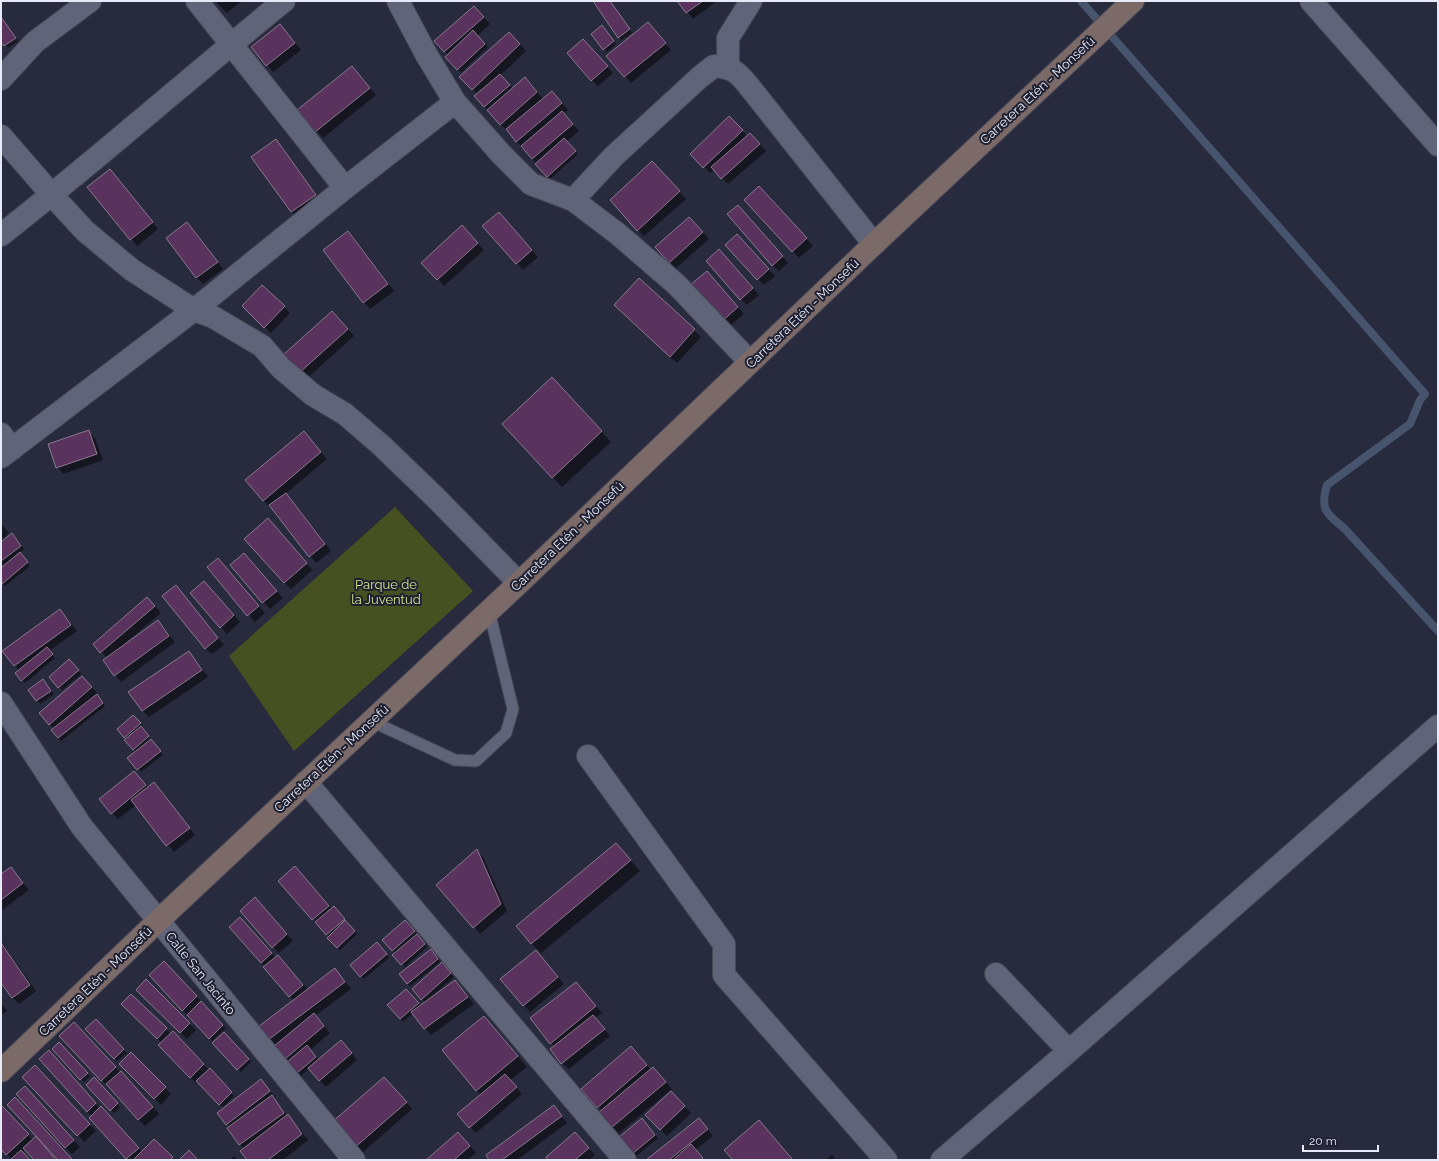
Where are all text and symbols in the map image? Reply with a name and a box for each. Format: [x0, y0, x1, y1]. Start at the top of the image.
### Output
street label: Carretera Etén - Monsefú [977, 33, 1098, 147]
street label: Carretera Etén - Monsefú [743, 255, 862, 371]
street label: Carretera Etén - Monsefú [508, 478, 627, 594]
park label: Parque de la Juventud [351, 577, 421, 607]
street label: Carretera Etén - Monsefú [271, 701, 392, 815]
street label: Carretera Etén - Monsefú [36, 923, 155, 1039]
street label: Calle San Jacinto [163, 929, 239, 1018]
scale bar [1303, 1127, 1378, 1153]
text: 20 m [1309, 1134, 1337, 1148]

